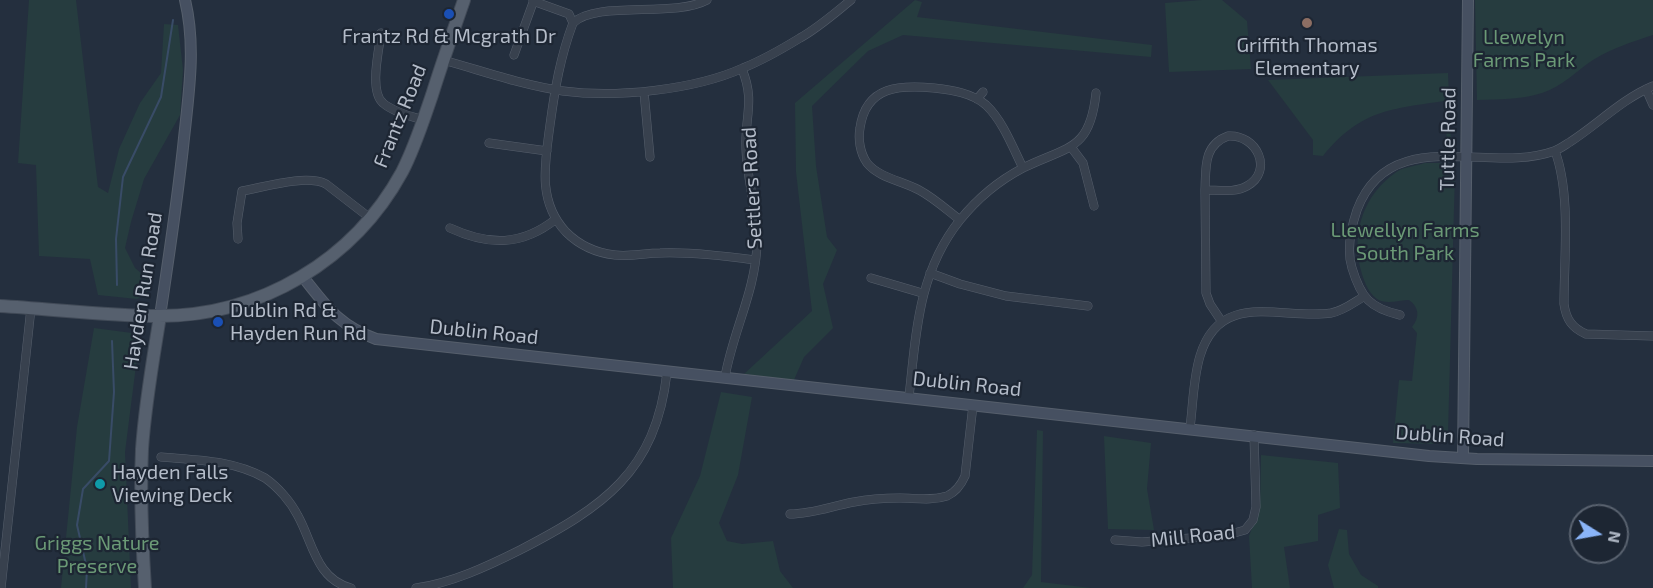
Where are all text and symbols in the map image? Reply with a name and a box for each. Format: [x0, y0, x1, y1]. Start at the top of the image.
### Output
marker: Frantz Rd & Mcgrath Dr [442, 7, 456, 21]
marker: Griffith Thomas Elementary [1300, 16, 1314, 30]
place label: Frantz Rd & Mcgrath Dr [342, 24, 556, 48]
park label: Llewelyn Farms Park [1473, 25, 1575, 72]
place label: Griffith Thomas Elementary [1236, 33, 1378, 80]
street label: Frantz Road [368, 61, 432, 171]
street label: Tuttle Road [1435, 87, 1461, 191]
street label: Settlers Road [737, 126, 767, 250]
street label: Hayden Run Road [119, 211, 167, 371]
park label: Llewellyn Farms South Park [1330, 218, 1480, 265]
place label: Dublin Rd & Hayden Run Rd [230, 298, 367, 345]
street label: Dublin Road [428, 314, 540, 350]
marker: Dublin Rd & Hayden Run Rd [211, 315, 225, 329]
street label: Dublin Road [911, 366, 1023, 402]
street label: Dublin Road [1395, 420, 1505, 452]
place label: Hayden Falls Viewing Deck [112, 460, 233, 507]
marker: Hayden Falls Viewing Deck [93, 477, 107, 491]
north arrow [1569, 504, 1629, 564]
street label: Mill Road [1150, 520, 1236, 552]
text: N [1605, 530, 1626, 545]
park label: Griggs Nature Preserve [34, 531, 160, 578]

